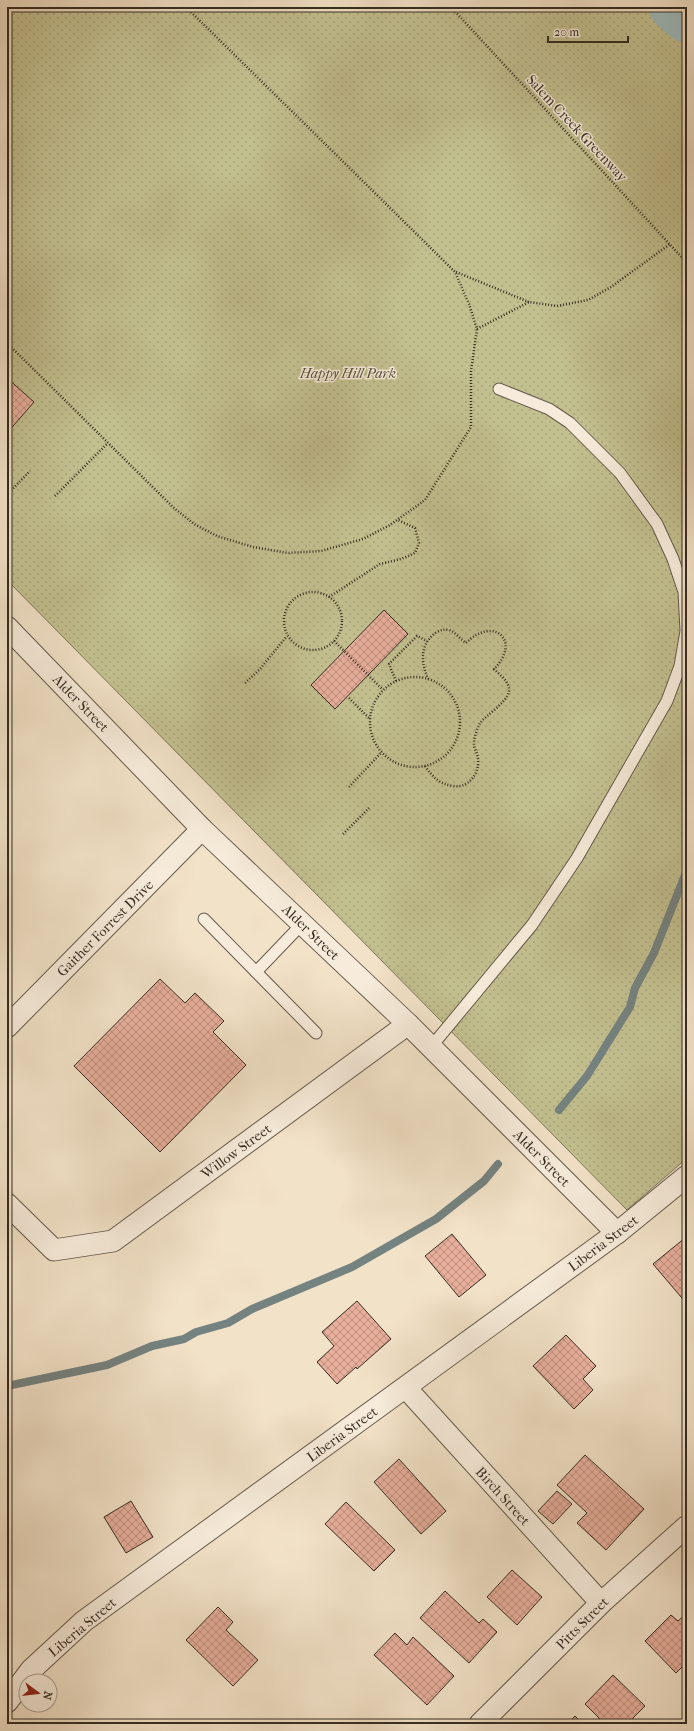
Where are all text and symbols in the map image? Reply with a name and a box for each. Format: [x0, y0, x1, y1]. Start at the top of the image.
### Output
scale bar [548, 18, 628, 44]
text: 20 m [554, 25, 579, 39]
street label: Salem Creek Greenway [523, 71, 631, 186]
park label: Happy Hill Park [299, 365, 396, 382]
street label: Alder Street [48, 670, 112, 736]
street label: Gaither Forrest Drive [53, 876, 157, 980]
street label: Alder Street [278, 900, 343, 964]
street label: Willow Street [197, 1120, 275, 1183]
street label: Alder Street [509, 1126, 574, 1190]
street label: Liberia Street [565, 1212, 642, 1275]
street label: Liberia Street [304, 1403, 381, 1466]
street label: Birch Street [472, 1463, 533, 1529]
street label: Pitts Street [552, 1593, 612, 1653]
street label: Liberia Street [45, 1594, 120, 1661]
north arrow [18, 1673, 58, 1713]
text: N [40, 1690, 55, 1702]

